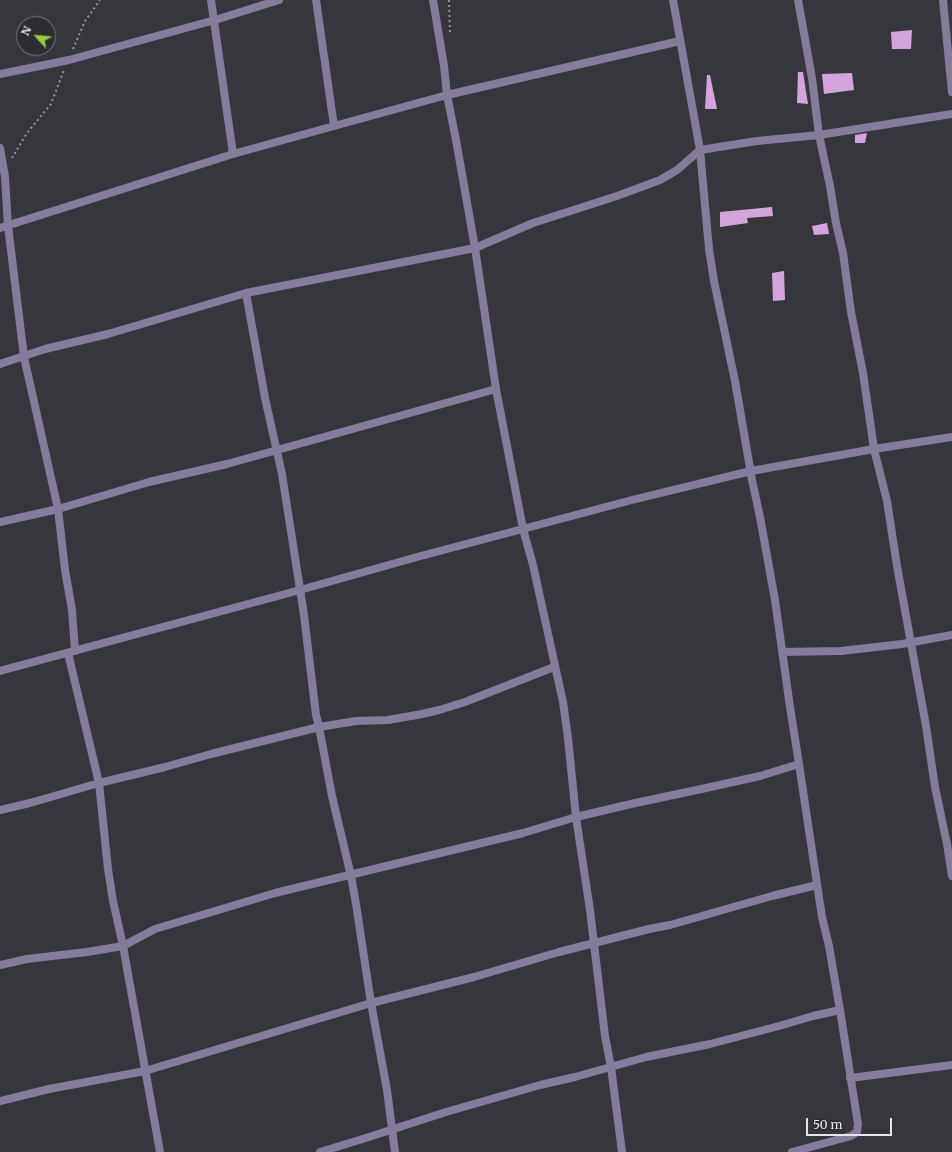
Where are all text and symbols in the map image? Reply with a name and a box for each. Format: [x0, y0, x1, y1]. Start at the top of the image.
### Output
north arrow [16, 16, 56, 56]
text: N [18, 24, 34, 38]
scale bar [808, 1110, 894, 1136]
text: 50 m [813, 1117, 842, 1132]

